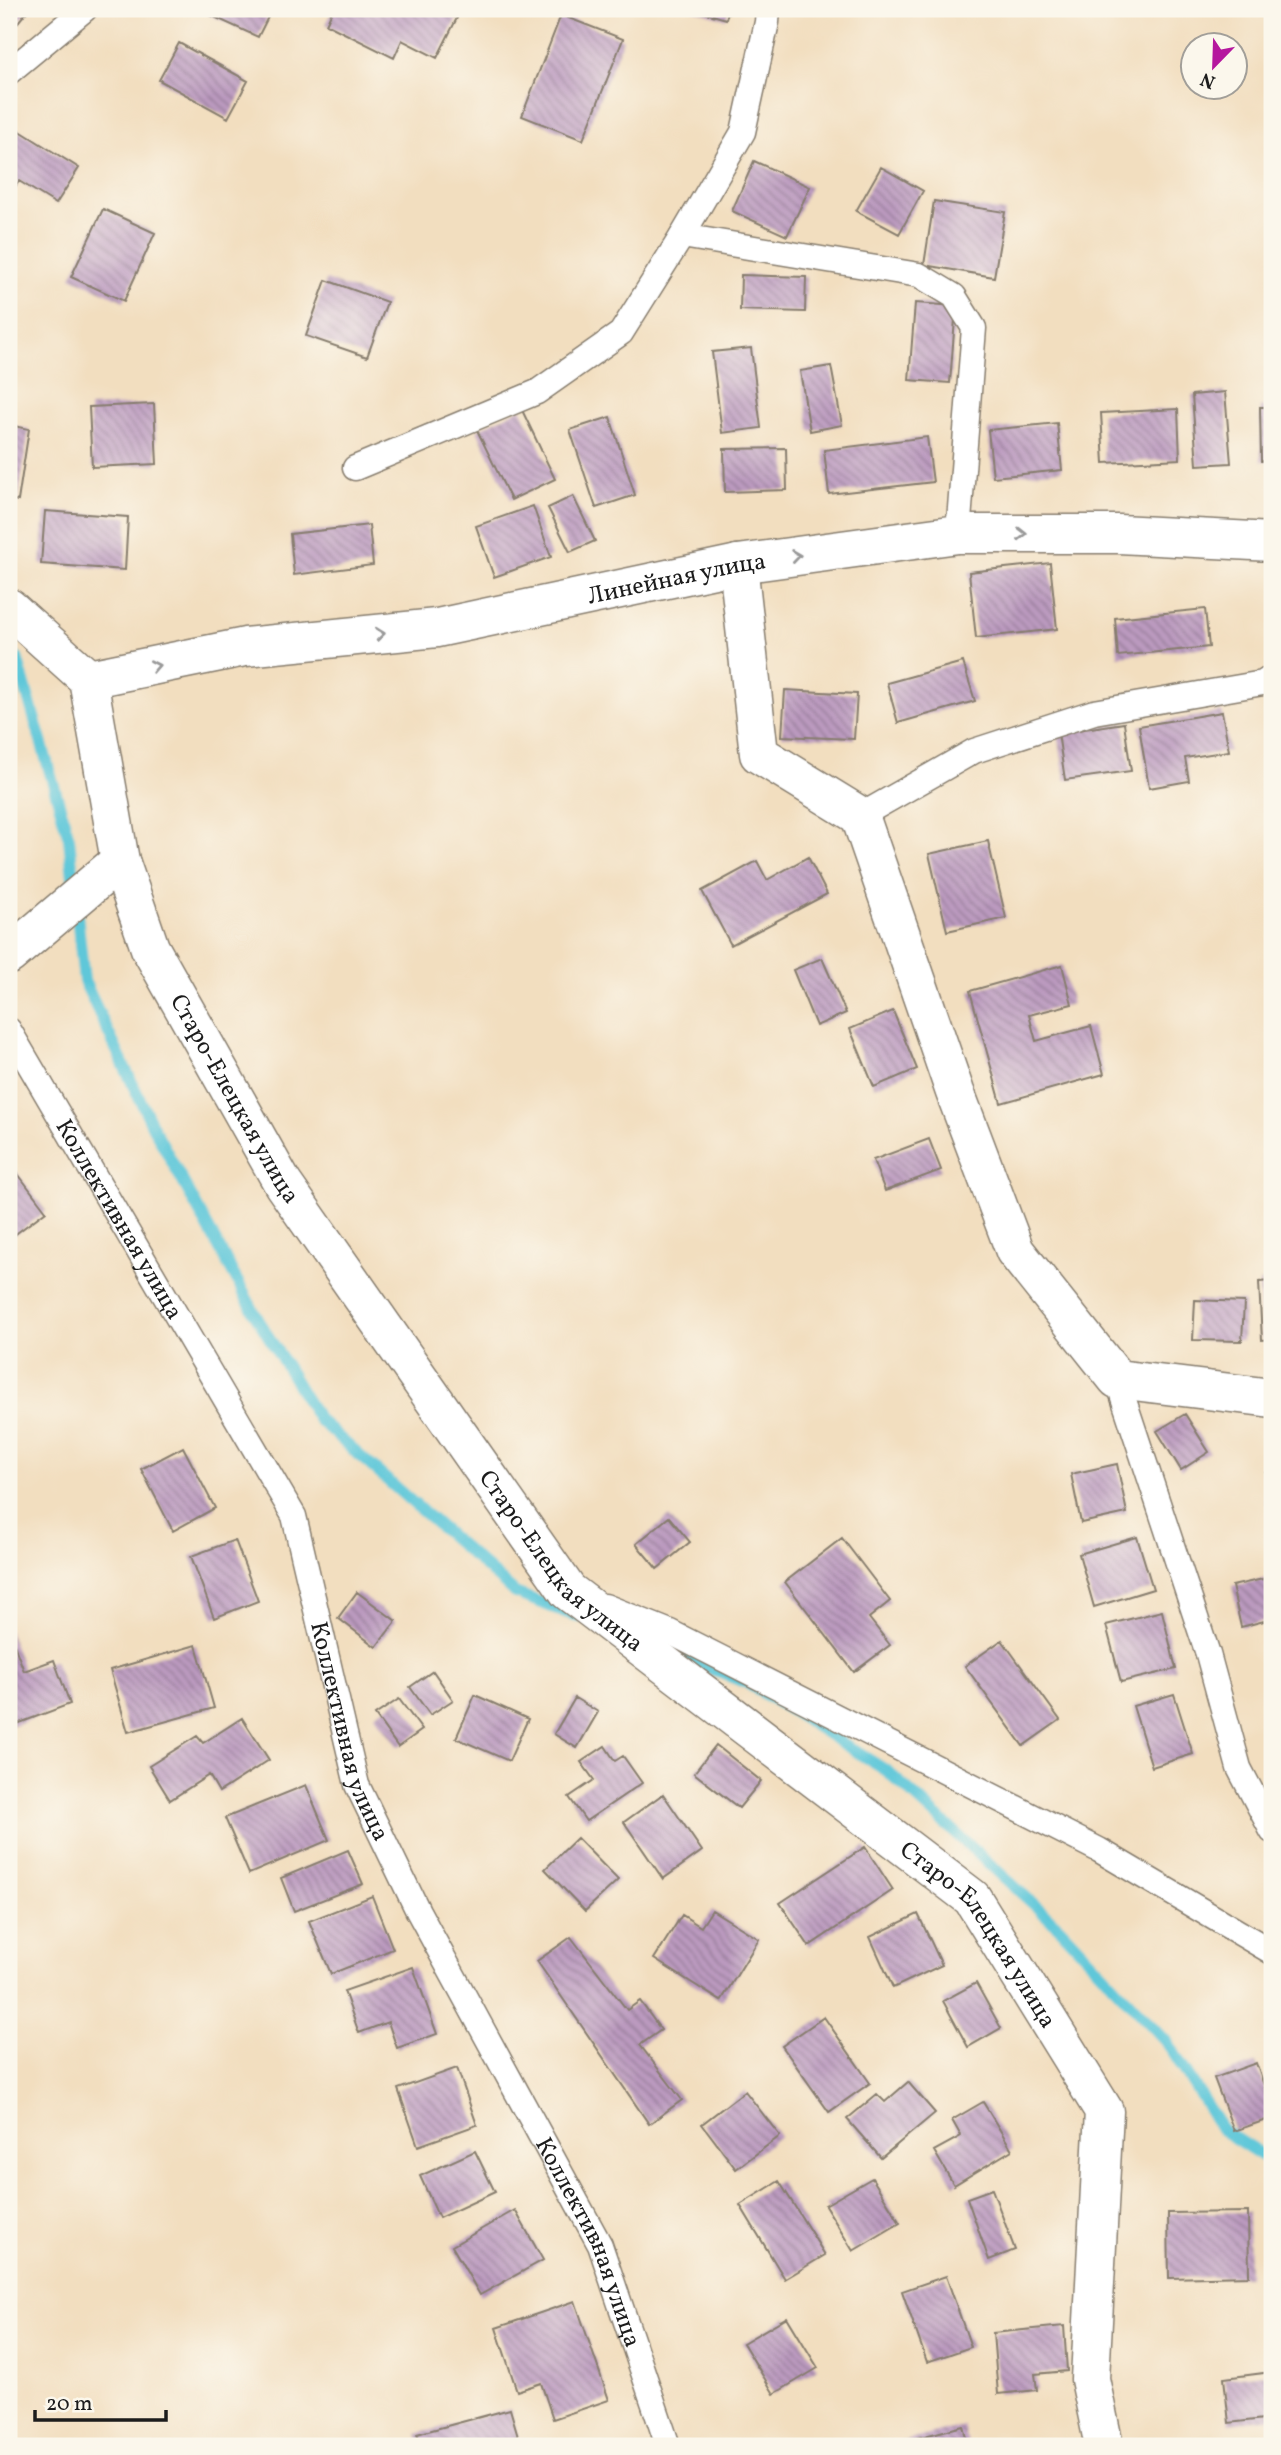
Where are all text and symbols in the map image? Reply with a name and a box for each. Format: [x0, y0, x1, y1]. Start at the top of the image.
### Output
north arrow [1180, 32, 1250, 102]
text: N [1197, 65, 1220, 94]
one-way arrow [1017, 526, 1027, 542]
street label: Линейная улица [585, 545, 768, 615]
one-way arrow [790, 548, 801, 563]
one-way arrow [375, 627, 386, 642]
one-way arrow [149, 659, 161, 674]
street label: Старо-Елецкая улица [160, 989, 307, 1211]
street label: Коллективная улица [46, 1113, 190, 1327]
street label: Старо-Елецкая улица [469, 1464, 650, 1661]
street label: Коллективная улица [300, 1619, 397, 1847]
street label: Старо-Елецкая улица [892, 1834, 1064, 2035]
street label: Коллективная улица [526, 2132, 648, 2352]
scale bar [35, 2378, 166, 2422]
text: 20 m [46, 2390, 92, 2419]

